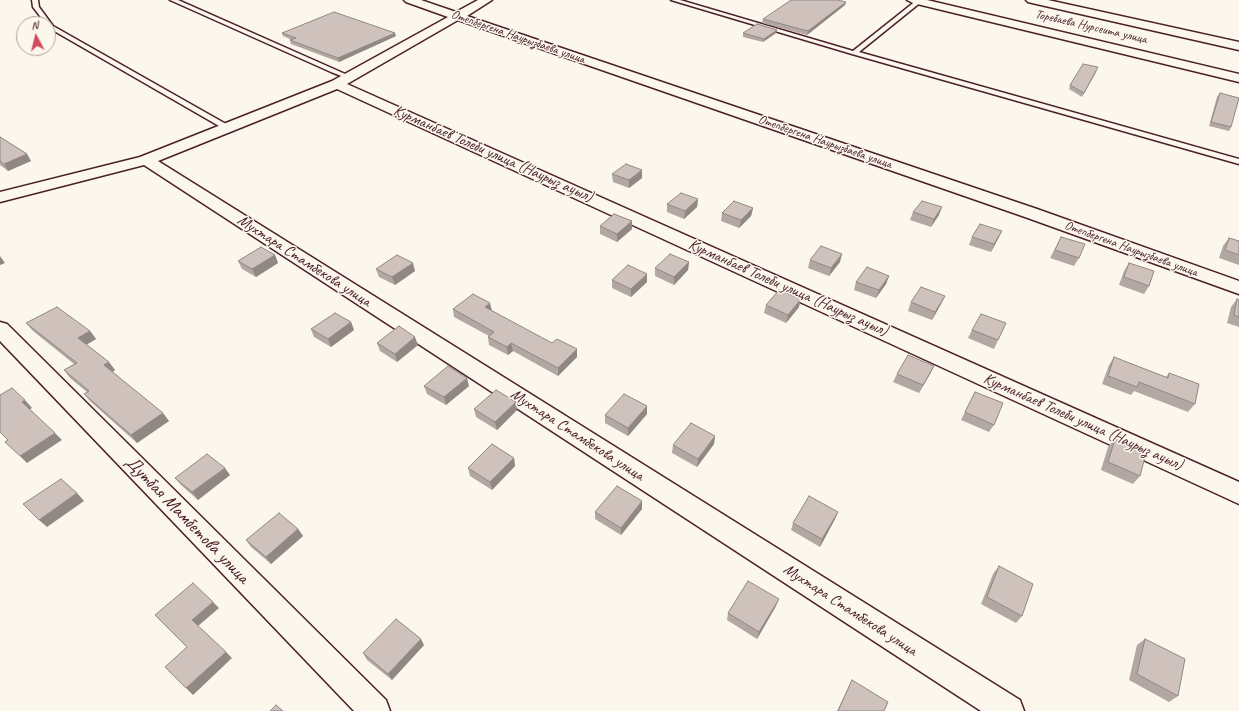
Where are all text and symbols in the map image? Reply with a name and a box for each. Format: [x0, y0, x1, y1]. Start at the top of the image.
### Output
street label: Отепбергена Наурызбаева улица [449, 7, 587, 67]
street label: Торебаева Нурсеита улица [1033, 7, 1149, 47]
north arrow [16, 16, 56, 56]
text: N [30, 18, 39, 32]
street label: Курманбаев Толеби улица (Наурыз ауыл) [390, 101, 596, 207]
street label: Отепбергена Наурызбаева улица [756, 112, 894, 172]
street label: Мухтара Стамбекова улица [234, 211, 374, 311]
street label: Отепбергена Наурызбаева улица [1062, 218, 1200, 280]
street label: Курманбаев Толеби улица (Наурыз ауыл) [685, 235, 891, 341]
street label: Курманбаев Толеби улица (Наурыз ауыл) [980, 369, 1186, 475]
street label: Мухтара Стамбекова улица [507, 385, 647, 485]
street label: Дутбая Мамбетова улица [120, 451, 254, 589]
street label: Мухтара Стамбекова улица [780, 560, 920, 660]

